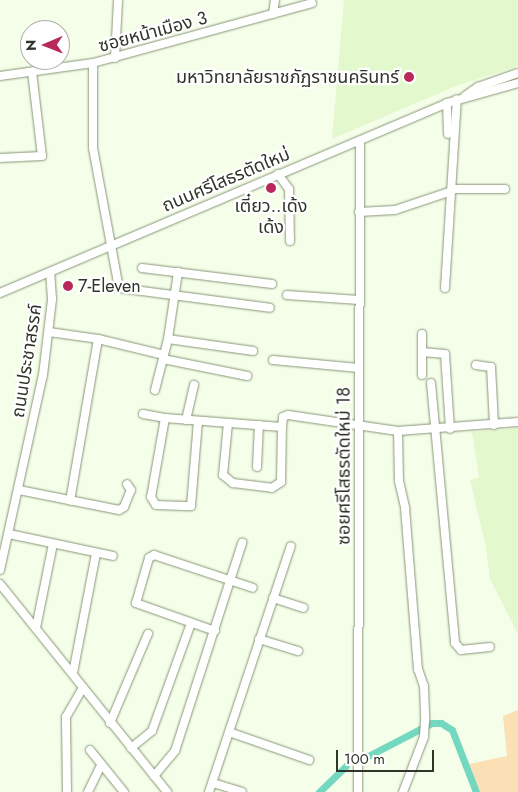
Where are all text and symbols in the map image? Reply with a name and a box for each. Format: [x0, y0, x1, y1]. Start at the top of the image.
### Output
street label: ซอยหน้าเมือง 3 [96, 7, 210, 57]
north arrow [20, 20, 70, 70]
text: N [21, 40, 41, 51]
place label: มหาวิทยาลัยราชภัฏราชนครินทร์ [176, 66, 399, 88]
marker: มหาวิทยาลัยราชภัฏราชนครินทร์ [403, 71, 415, 83]
street label: ถนนศรีโสธรตัดใหม่ [159, 143, 293, 217]
marker: เตี๋ยว..เด้ง เด้ง [265, 182, 277, 194]
place label: เตี๋ยว..เด้ง เด้ง [235, 196, 307, 238]
place label: 7-Eleven [78, 275, 141, 297]
marker: 7-Eleven [62, 280, 74, 292]
street label: ถนนประชาสรรค์ [7, 303, 47, 419]
street label: ซอยศรีโสธรตัดใหม่ 18 [333, 387, 355, 545]
scale bar [338, 740, 436, 772]
text: 100 m [344, 748, 385, 770]

